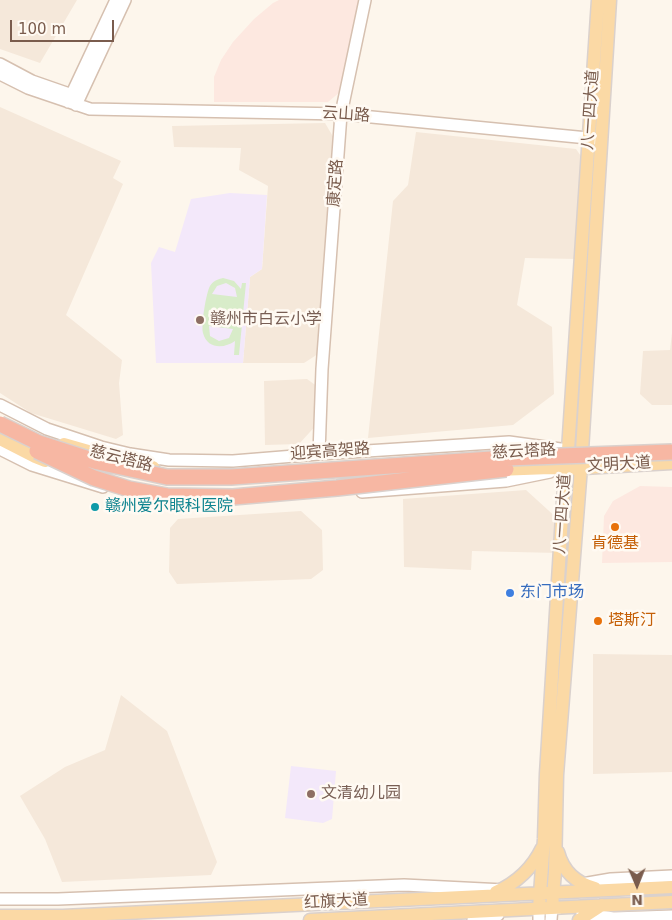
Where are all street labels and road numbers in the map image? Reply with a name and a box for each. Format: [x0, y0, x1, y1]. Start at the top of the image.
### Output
street label: 八一四大道 [579, 69, 603, 151]
street label: 云山路 [321, 104, 371, 126]
street label: 康定路 [325, 158, 347, 208]
street label: 迎宾高架路 [289, 440, 371, 464]
street label: 慈云塔路 [492, 441, 556, 463]
street label: 慈云塔路 [88, 442, 154, 476]
street label: 文明大道 [587, 454, 651, 476]
street label: 八一四大道 [551, 473, 575, 555]
street label: 红旗大道 [304, 891, 368, 913]

